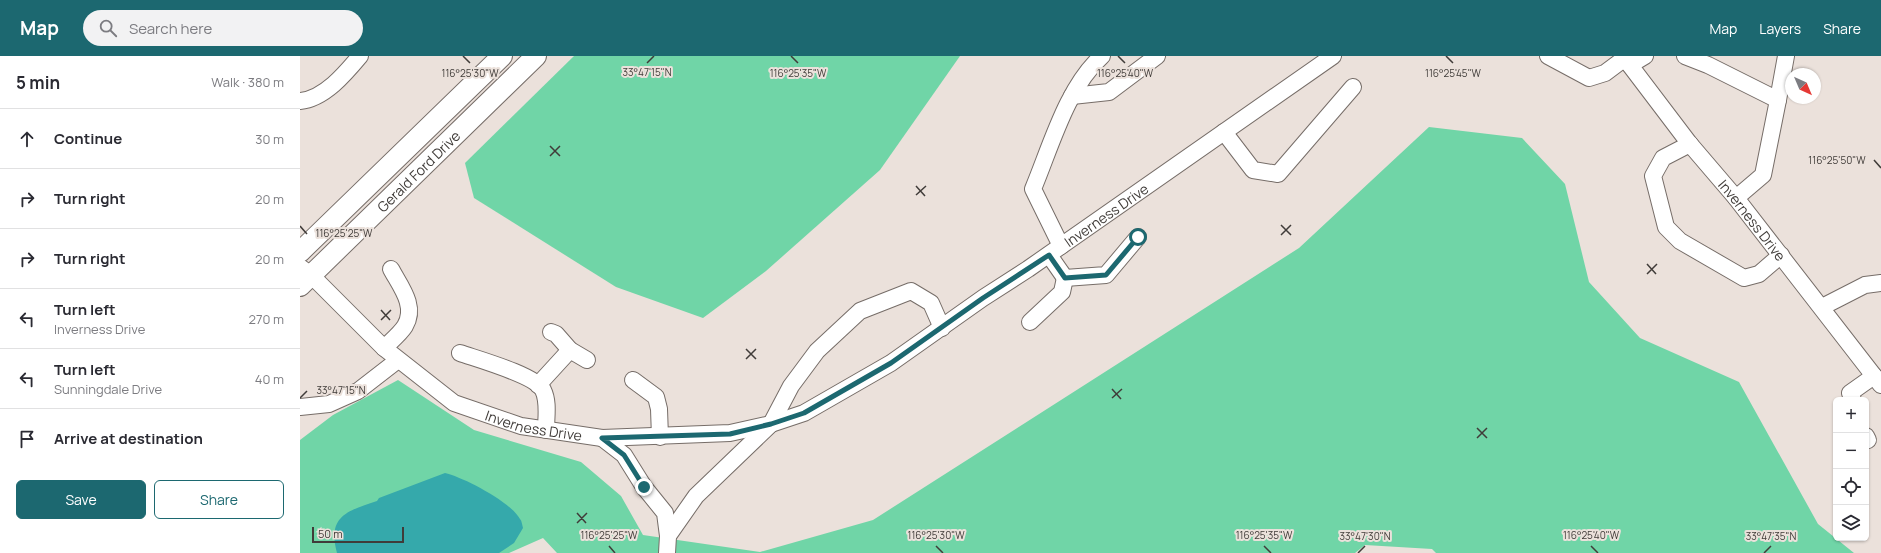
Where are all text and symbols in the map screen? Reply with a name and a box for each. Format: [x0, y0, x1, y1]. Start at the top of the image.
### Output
search box [83, 10, 363, 46]
text: Map [20, 15, 59, 41]
icon: search [97, 17, 119, 39]
text: Search here [129, 18, 212, 39]
text: Map [1709, 19, 1737, 38]
text: Layers [1759, 19, 1801, 38]
text: Share [1823, 19, 1861, 38]
text: 33°47'15"N [622, 65, 672, 79]
text: 116°25'30"W [441, 66, 499, 80]
text: 116°25'35"W [770, 66, 827, 80]
text: 116°25'40"W [1097, 66, 1154, 80]
text: 116°25'45"W [1425, 66, 1482, 80]
north arrow [1785, 68, 1821, 104]
text: 5 min [16, 71, 60, 94]
text: Walk · 380 m [211, 73, 284, 91]
street label: Gerald Ford Drive [373, 126, 464, 216]
icon: ahead [16, 128, 38, 150]
text: Continue [54, 128, 122, 149]
text: 30 m [255, 130, 284, 148]
text: 116°25'50"W [1808, 153, 1866, 167]
street label: Inverness Drive [1715, 175, 1791, 264]
street label: Inverness Drive [1060, 179, 1152, 251]
icon: right [16, 188, 38, 210]
text: Turn right [54, 188, 125, 209]
text: 20 m [255, 190, 284, 208]
text: 116°25'25"W [316, 226, 373, 240]
route start [1129, 228, 1147, 246]
icon: right [16, 248, 38, 270]
text: Turn right [54, 248, 125, 269]
text: 20 m [255, 250, 284, 268]
text: Turn left [54, 299, 116, 320]
icon: left [16, 308, 38, 330]
text: 270 m [249, 310, 284, 328]
text: Inverness Drive [54, 320, 145, 338]
text: Turn left [54, 359, 116, 380]
icon: left [16, 368, 38, 390]
text: 40 m [255, 370, 284, 388]
text: Sunningdale Drive [54, 380, 162, 398]
text: 33°47'15"N [316, 383, 366, 397]
map controls [1833, 397, 1869, 541]
button: + [1833, 397, 1869, 433]
street label: Inverness Drive [483, 405, 583, 444]
icon: arrive [16, 428, 38, 450]
text: Arrive at destination [54, 428, 203, 449]
button: − [1833, 433, 1869, 469]
button: locate [1833, 469, 1869, 505]
route end [635, 478, 653, 496]
button: Save [16, 480, 146, 519]
button: Share [154, 480, 284, 519]
button: layers [1833, 505, 1869, 541]
scale bar [312, 525, 404, 544]
text: 50 m [318, 526, 343, 541]
text: 116°25'25"W [581, 528, 638, 542]
text: 116°25'30"W [907, 528, 965, 542]
text: 116°25'35"W [1236, 528, 1293, 542]
text: 116°25'40"W [1563, 528, 1620, 542]
text: 33°47'30"N [1339, 529, 1391, 543]
text: 33°47'35"N [1746, 529, 1796, 543]

